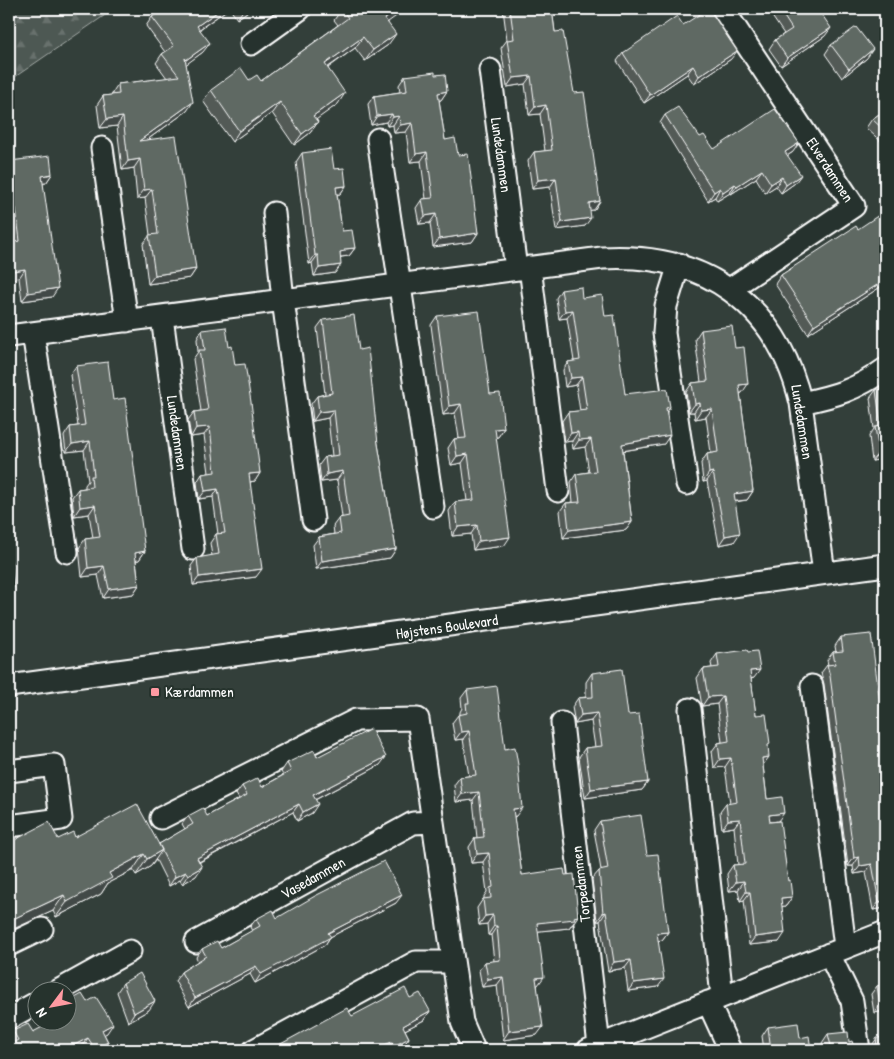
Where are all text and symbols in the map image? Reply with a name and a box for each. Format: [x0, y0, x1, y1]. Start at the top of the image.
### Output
street label: Lundedammen [486, 116, 517, 194]
street label: Elverdammen [802, 133, 859, 206]
street label: Lundedammen [786, 383, 819, 461]
street label: Lundedammen [162, 394, 193, 472]
street label: Højstens Boulevard [395, 609, 499, 644]
place label: Kærdammen [165, 681, 234, 702]
marker: Kærdammen [149, 686, 161, 698]
street label: Torpedammen [565, 845, 596, 923]
street label: Vasedammen [277, 851, 349, 904]
north arrow [28, 982, 78, 1032]
text: N [30, 1004, 51, 1021]

